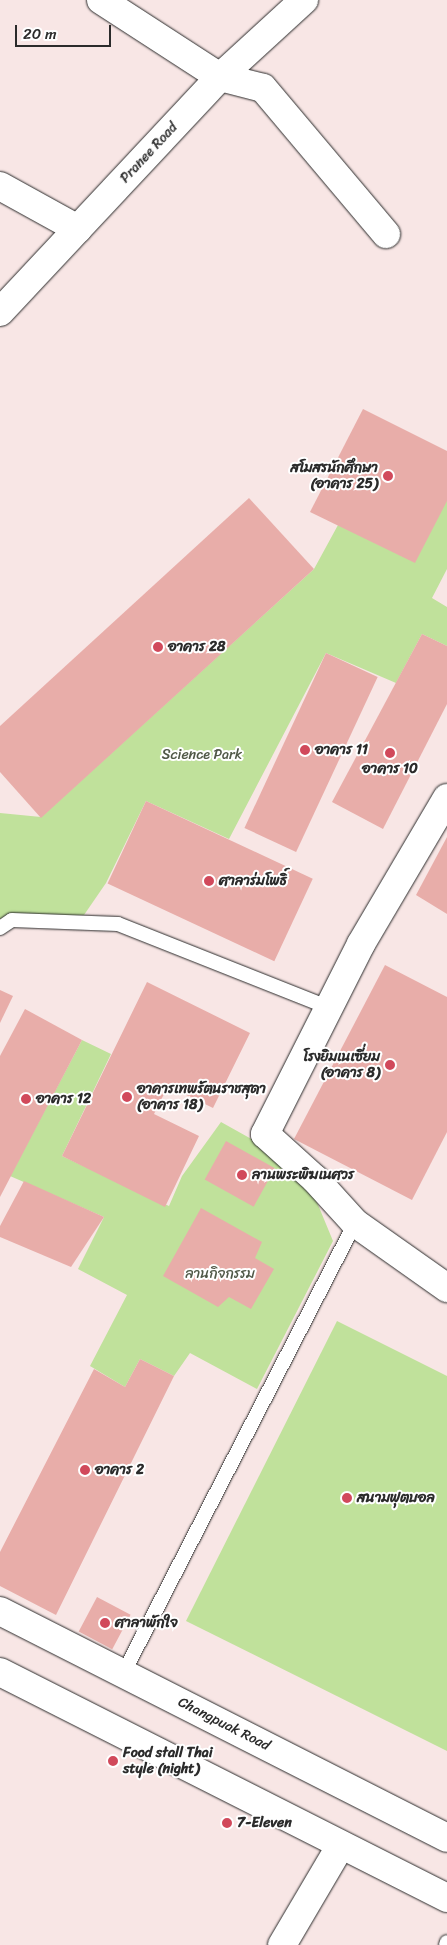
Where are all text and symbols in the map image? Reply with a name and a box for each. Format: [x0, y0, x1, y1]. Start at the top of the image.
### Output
scale bar [18, 15, 114, 47]
text: 20 m [23, 21, 57, 47]
street label: Pranee Road [117, 119, 181, 187]
place label: สโมสรนักศึกษา (อาคาร 25) [291, 460, 378, 492]
marker: สโมสรนักศึกษา (อาคาร 25) [382, 470, 394, 482]
place label: อาคาร 28 [168, 639, 225, 655]
marker: อาคาร 28 [152, 641, 164, 653]
place label: อาคาร 11 [315, 742, 368, 758]
marker: อาคาร 11 [299, 744, 311, 756]
park label: Science Park [162, 747, 242, 763]
marker: อาคาร 10 [384, 747, 396, 759]
place label: อาคาร 10 [362, 761, 418, 777]
place label: ศาลาร่มโพธิ์ [219, 873, 287, 889]
marker: ศาลาร่มโพธิ์ [203, 875, 215, 887]
place label: โรงยิมเนเซี่ยม (อาคาร 8) [303, 1049, 380, 1082]
marker: โรงยิมเนเซี่ยม (อาคาร 8) [384, 1059, 396, 1071]
place label: อาคารเทพรัตนราชสุดา (อาคาร 18) [137, 1081, 266, 1114]
place label: อาคาร 12 [36, 1091, 91, 1107]
marker: อาคารเทพรัตนราชสุดา (อาคาร 18) [121, 1091, 133, 1103]
marker: อาคาร 12 [20, 1093, 32, 1105]
place label: ลานพระพิฆเนศวร [252, 1167, 354, 1183]
marker: ลานพระพิฆเนศวร [236, 1169, 248, 1181]
park label: ลานกิจกรรม [185, 1266, 255, 1282]
place label: อาคาร 2 [95, 1462, 144, 1478]
marker: อาคาร 2 [79, 1464, 91, 1476]
place label: สนามฟุตบอล [357, 1490, 435, 1506]
marker: สนามฟุตบอล [341, 1492, 353, 1504]
place label: ศาลาพักใจ [115, 1615, 178, 1631]
marker: ศาลาพักใจ [99, 1617, 111, 1629]
street label: Changpuak Road [175, 1694, 273, 1754]
place label: Food stall Thai style (night) [123, 1745, 213, 1778]
marker: Food stall Thai style (night) [107, 1755, 119, 1767]
place label: 7-Eleven [237, 1815, 292, 1831]
marker: 7-Eleven [221, 1817, 233, 1829]

